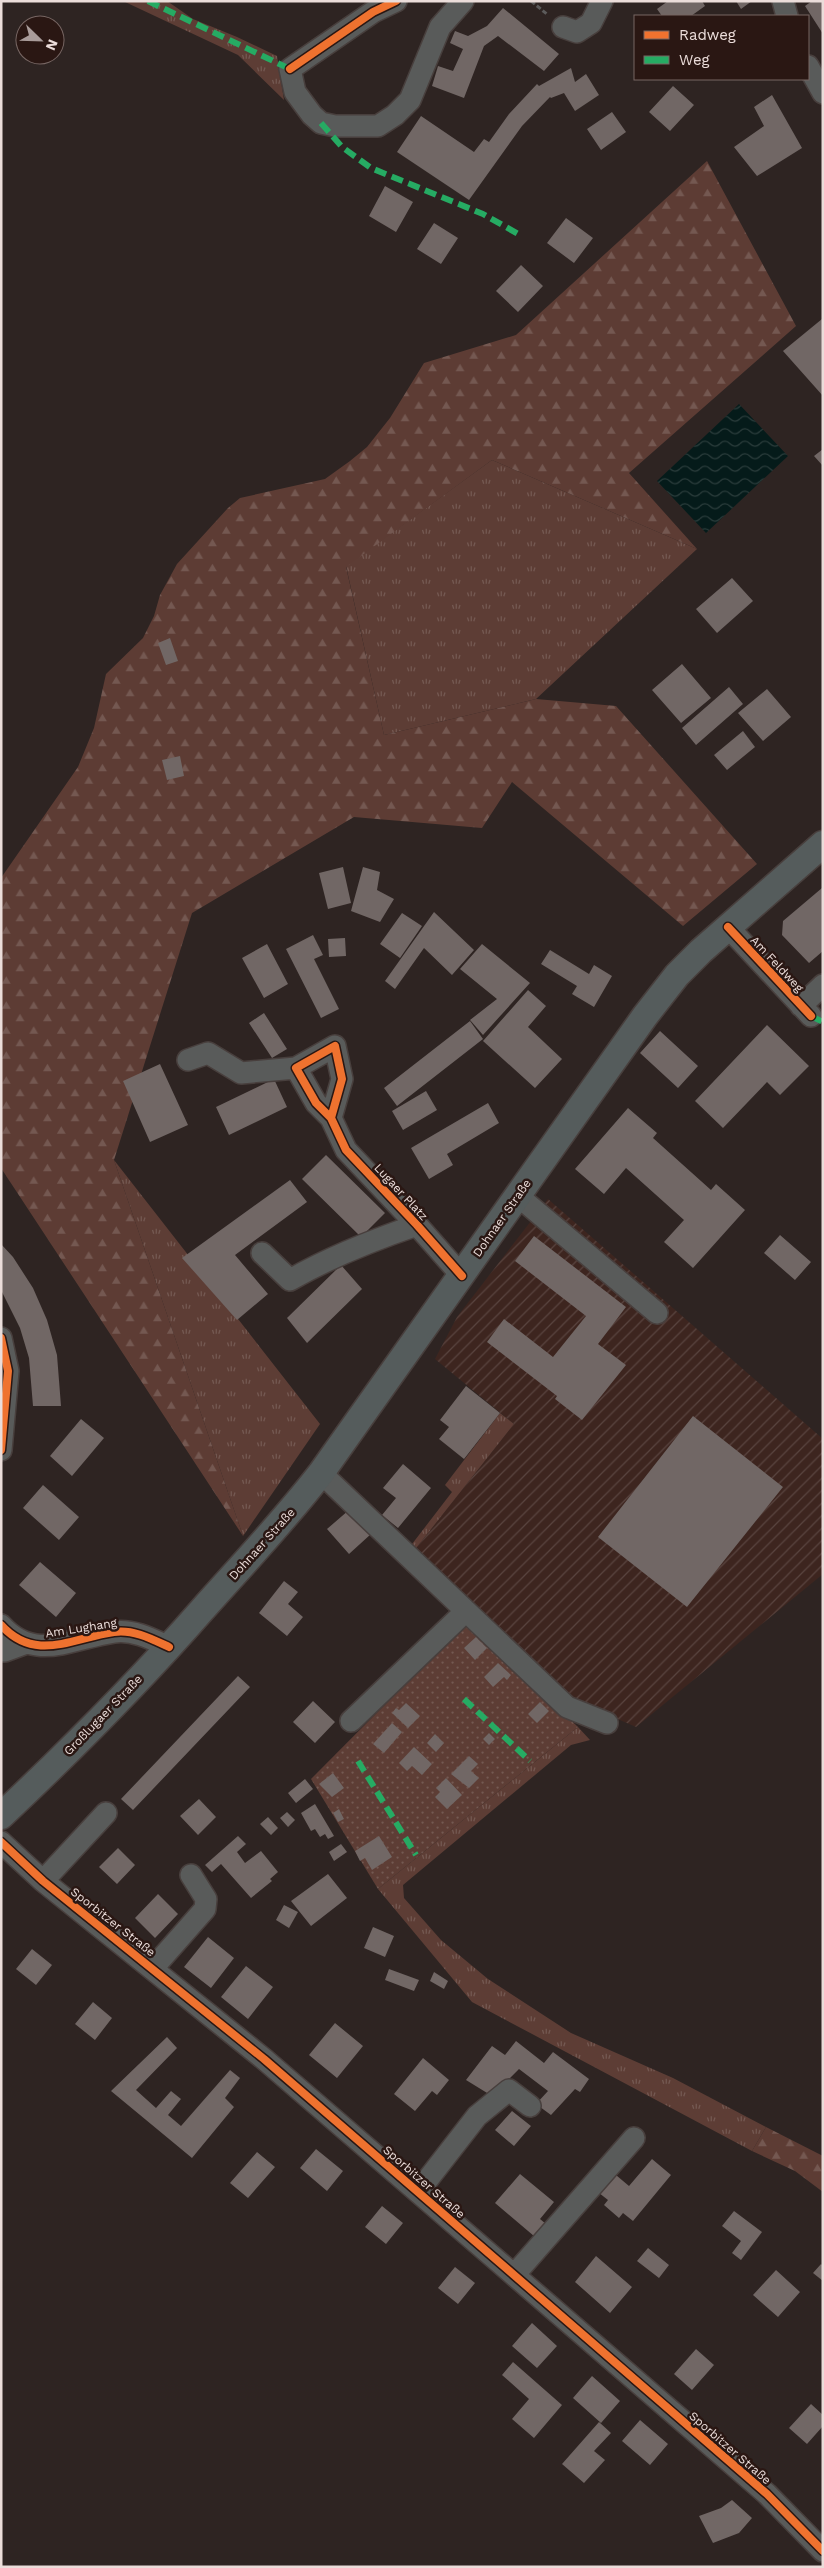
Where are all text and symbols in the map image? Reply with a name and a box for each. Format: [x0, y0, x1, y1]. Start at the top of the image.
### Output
north arrow [15, 15, 65, 65]
legend [634, 15, 809, 80]
text: Radweg [679, 26, 736, 44]
text: N [43, 37, 61, 53]
text: Weg [679, 51, 710, 69]
street label: Am Feldweg [748, 933, 807, 995]
street label: Lugaer Platz [371, 1161, 431, 1223]
street label: Dohnaer Straße [470, 1176, 534, 1260]
street label: Dohnaer Straße [226, 1505, 298, 1583]
street label: Am Lughang [44, 1615, 118, 1641]
street label: Großlugaer Straße [61, 1672, 145, 1758]
street label: Sporbitzer Straße [68, 1885, 158, 1959]
street label: Sporbitzer Straße [380, 2143, 468, 2221]
street label: Sporbitzer Straße [686, 2409, 774, 2487]

